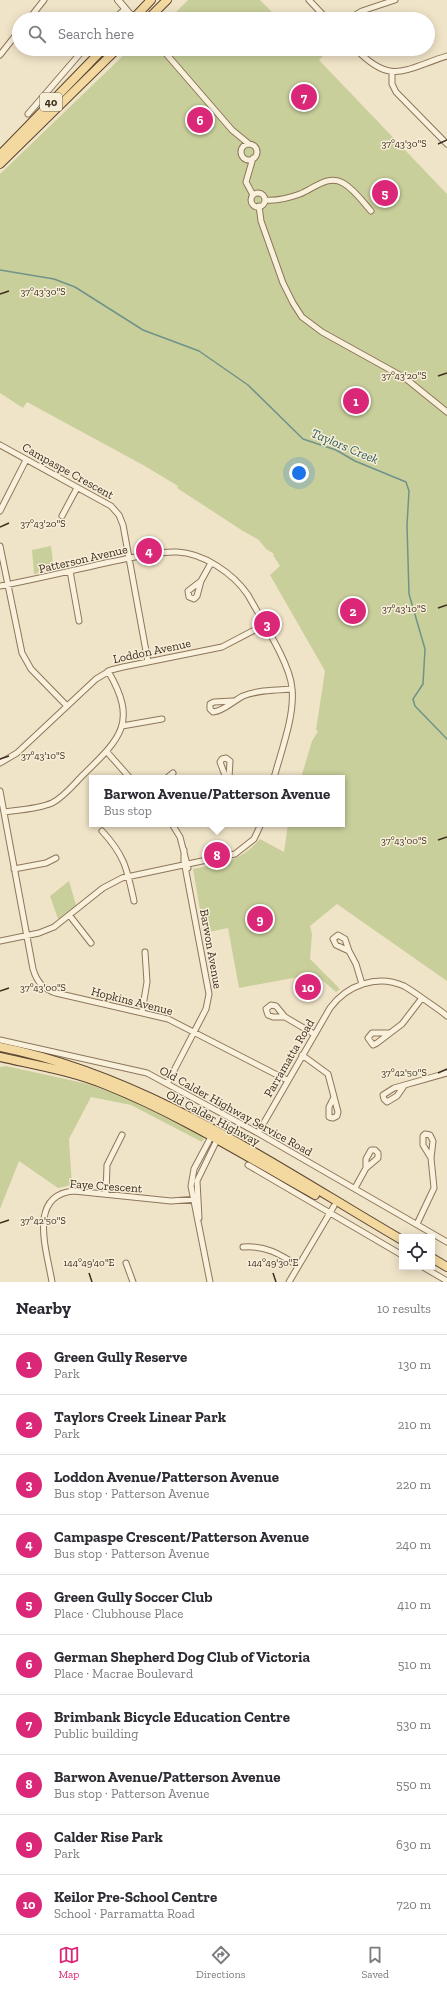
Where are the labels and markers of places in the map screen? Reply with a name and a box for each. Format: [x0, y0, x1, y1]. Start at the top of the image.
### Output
pin: 7 [291, 82, 317, 112]
pin: 6 [187, 105, 213, 135]
pin: 5 [372, 178, 398, 208]
pin: 1 [343, 386, 369, 416]
pin: 4 [136, 536, 162, 566]
pin: 2 [340, 596, 366, 626]
pin: 3 [254, 609, 280, 639]
pin: 8 [204, 840, 230, 870]
pin: 9 [247, 904, 273, 934]
pin: 10 [295, 972, 321, 1002]

